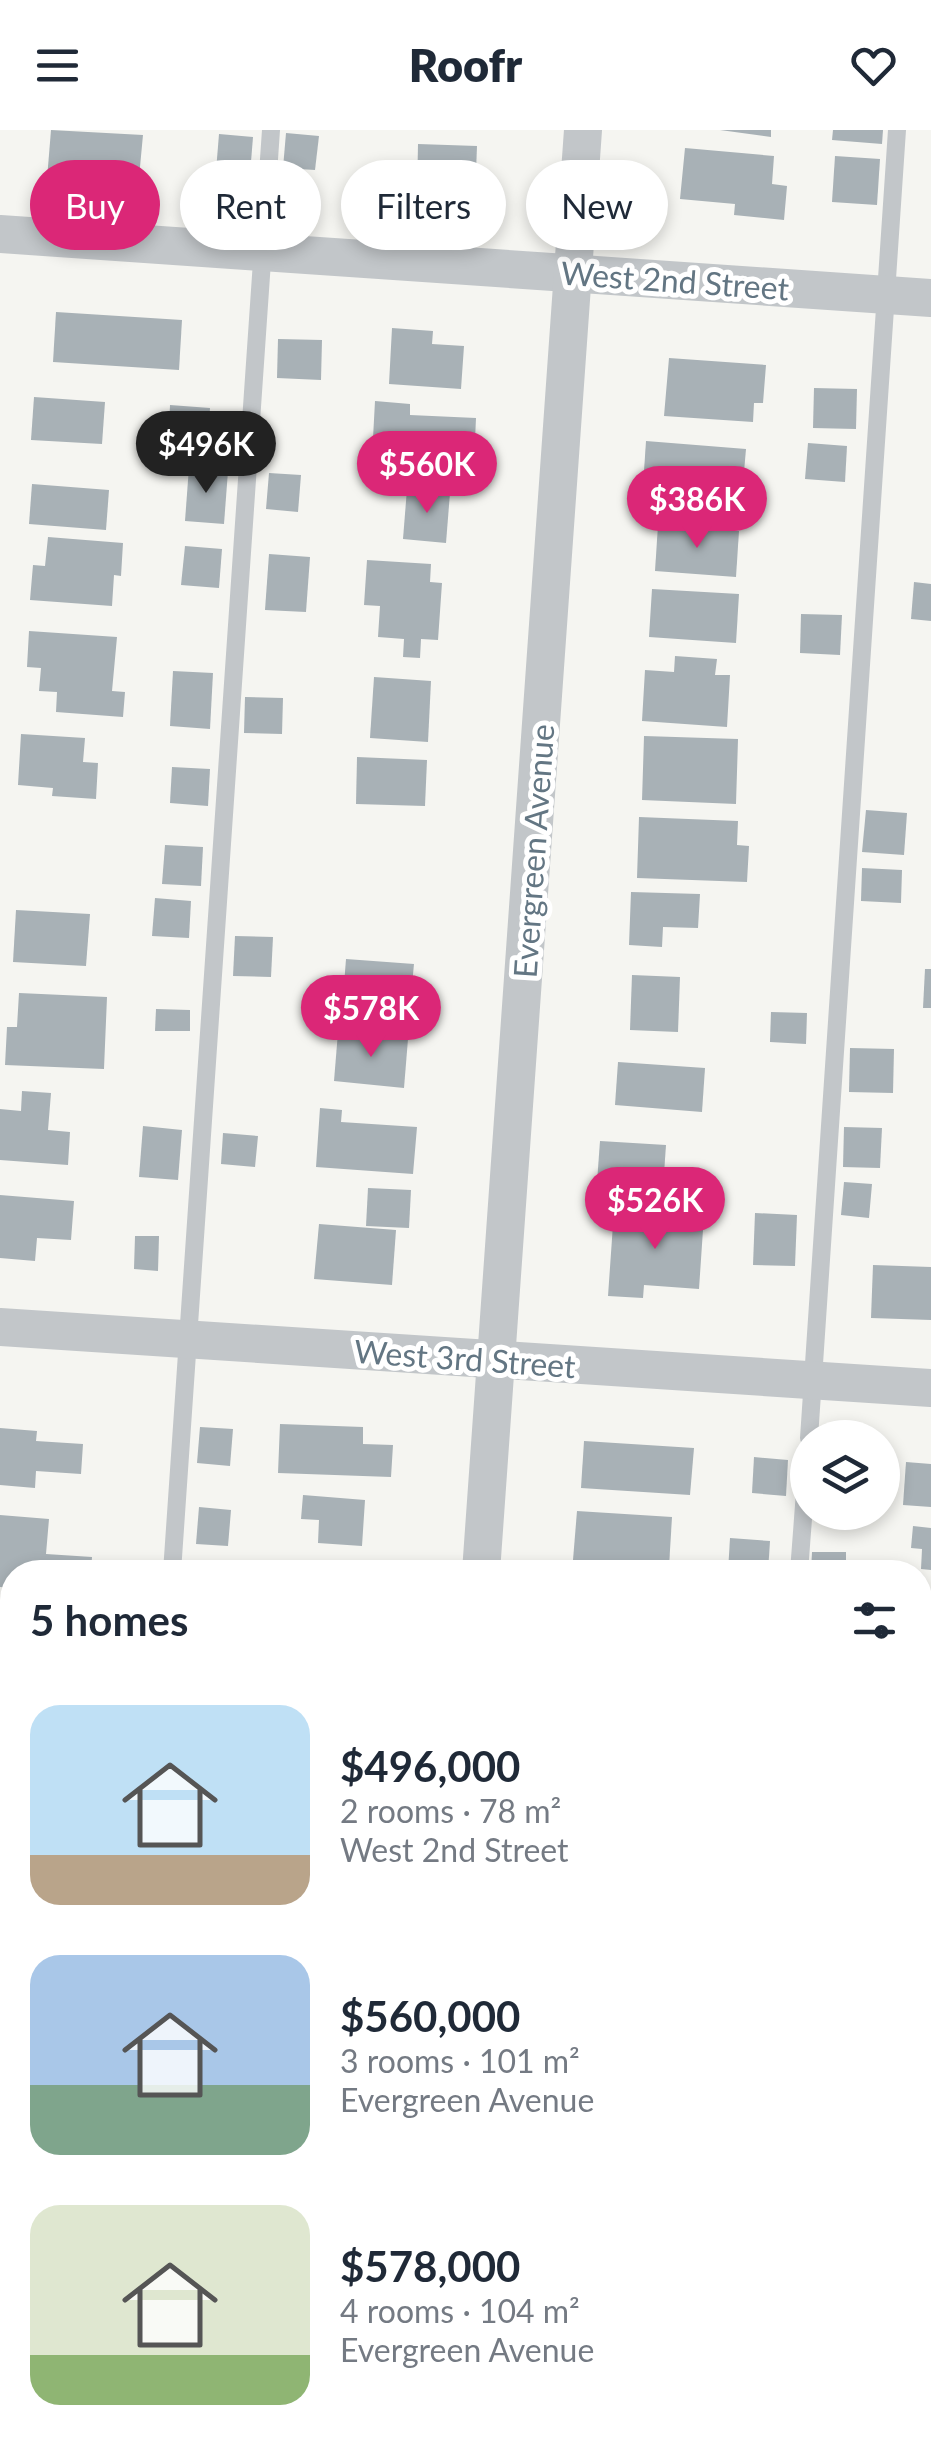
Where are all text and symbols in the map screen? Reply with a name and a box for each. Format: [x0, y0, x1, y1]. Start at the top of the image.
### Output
icon: menu [30, 38, 85, 93]
text: Roofr [409, 38, 522, 92]
icon: heart [846, 38, 901, 93]
chip: Buy [30, 160, 160, 250]
chip: Rent [180, 160, 321, 250]
chip: Filters [341, 160, 506, 250]
chip: New [526, 160, 668, 250]
street label: West 2nd Street [560, 253, 791, 307]
pin: $496K [136, 411, 276, 496]
text: $496K [158, 424, 254, 463]
pin: $560K [357, 431, 497, 516]
text: $560K [379, 444, 475, 483]
pin: $386K [627, 466, 767, 551]
text: $386K [649, 479, 745, 518]
street label: Evergreen Avenue [505, 723, 561, 979]
pin: $578K [301, 975, 441, 1060]
text: $578K [323, 988, 419, 1027]
pin: $526K [585, 1167, 725, 1252]
text: $526K [607, 1180, 703, 1219]
street label: West 3rd Street [353, 1331, 577, 1385]
map controls [790, 1420, 900, 1530]
button: layers [790, 1420, 900, 1530]
icon: filters [847, 1593, 902, 1648]
text: 5 homes [30, 1595, 188, 1645]
text: $496,000 [340, 1741, 520, 1791]
icon: home [110, 1745, 230, 1865]
text: 2 rooms · 78 m² [340, 1791, 561, 1830]
text: West 2nd Street [340, 1830, 569, 1869]
text: $560,000 [340, 1991, 520, 2041]
icon: home [110, 1995, 230, 2115]
text: 3 rooms · 101 m² [340, 2041, 580, 2080]
text: Evergreen Avenue [340, 2080, 594, 2119]
text: $578,000 [340, 2241, 520, 2291]
icon: home [110, 2245, 230, 2365]
text: 4 rooms · 104 m² [340, 2291, 580, 2330]
text: Evergreen Avenue [340, 2330, 594, 2369]

